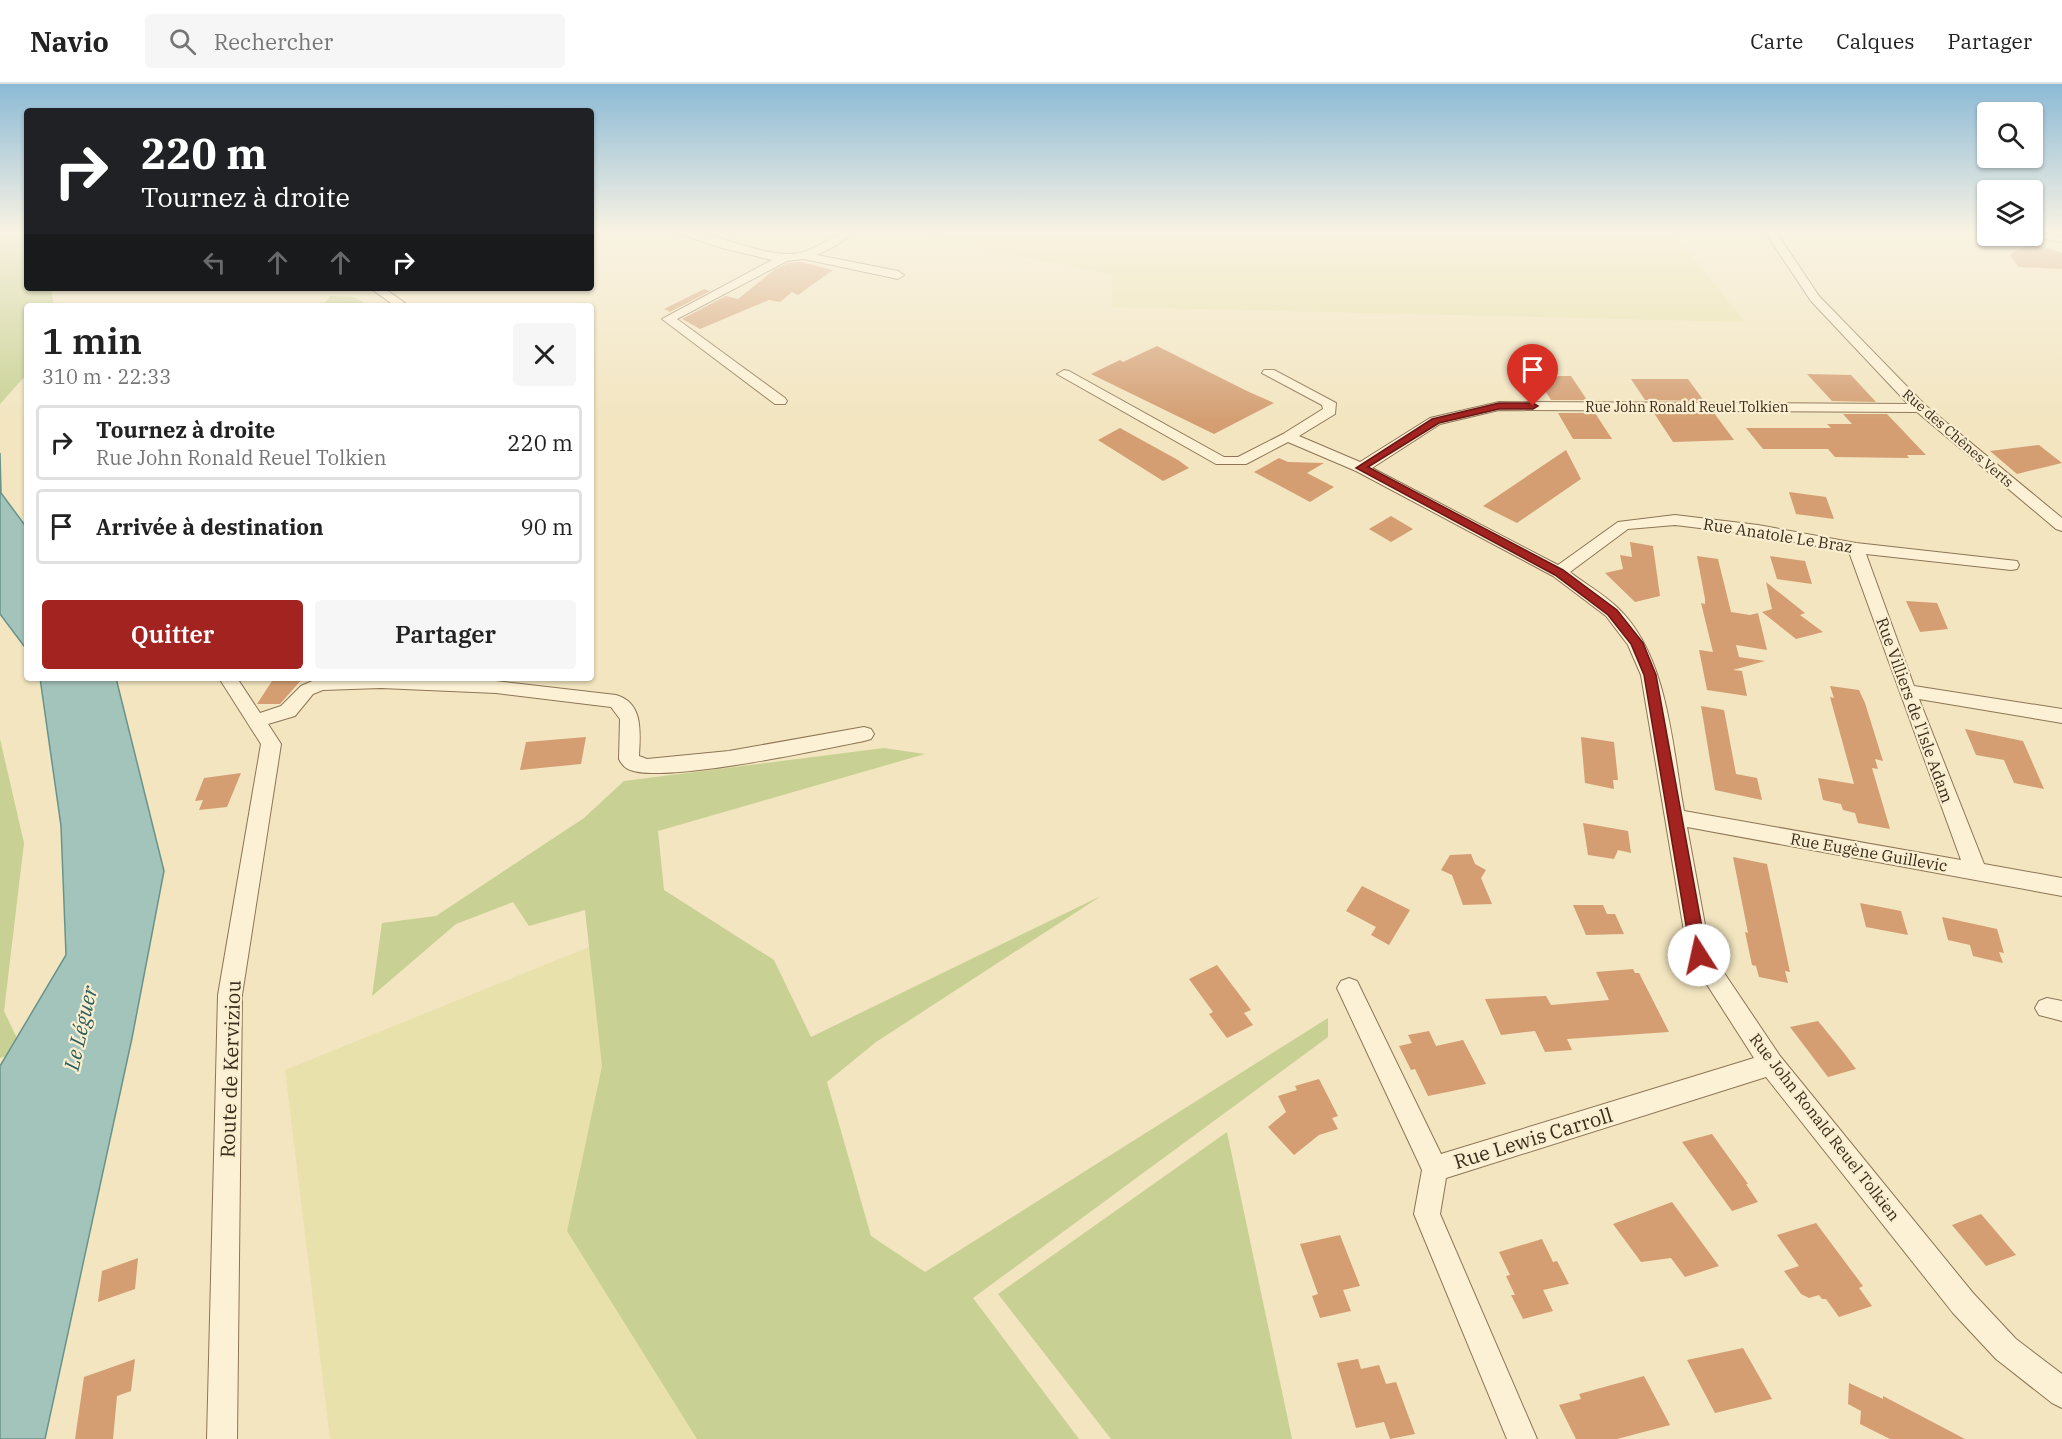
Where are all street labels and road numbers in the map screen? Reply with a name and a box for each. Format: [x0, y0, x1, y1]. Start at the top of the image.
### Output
street label: Rue des Chênes Verts [1899, 385, 2017, 491]
street label: Rue John Ronald Reuel Tolkien [1585, 398, 1789, 416]
street label: Rue Anatole Le Braz [1702, 513, 1854, 557]
street label: Rue Villiers de l'Isle Adam [1872, 615, 1958, 805]
street label: Rue Eugène Guillevic [1789, 828, 1949, 876]
street label: Route de Kerviziou [213, 980, 247, 1158]
street label: Rue John Ronald Reuel Tolkien [1746, 1029, 1904, 1225]
street label: Rue Lewis Carroll [1450, 1101, 1616, 1175]

